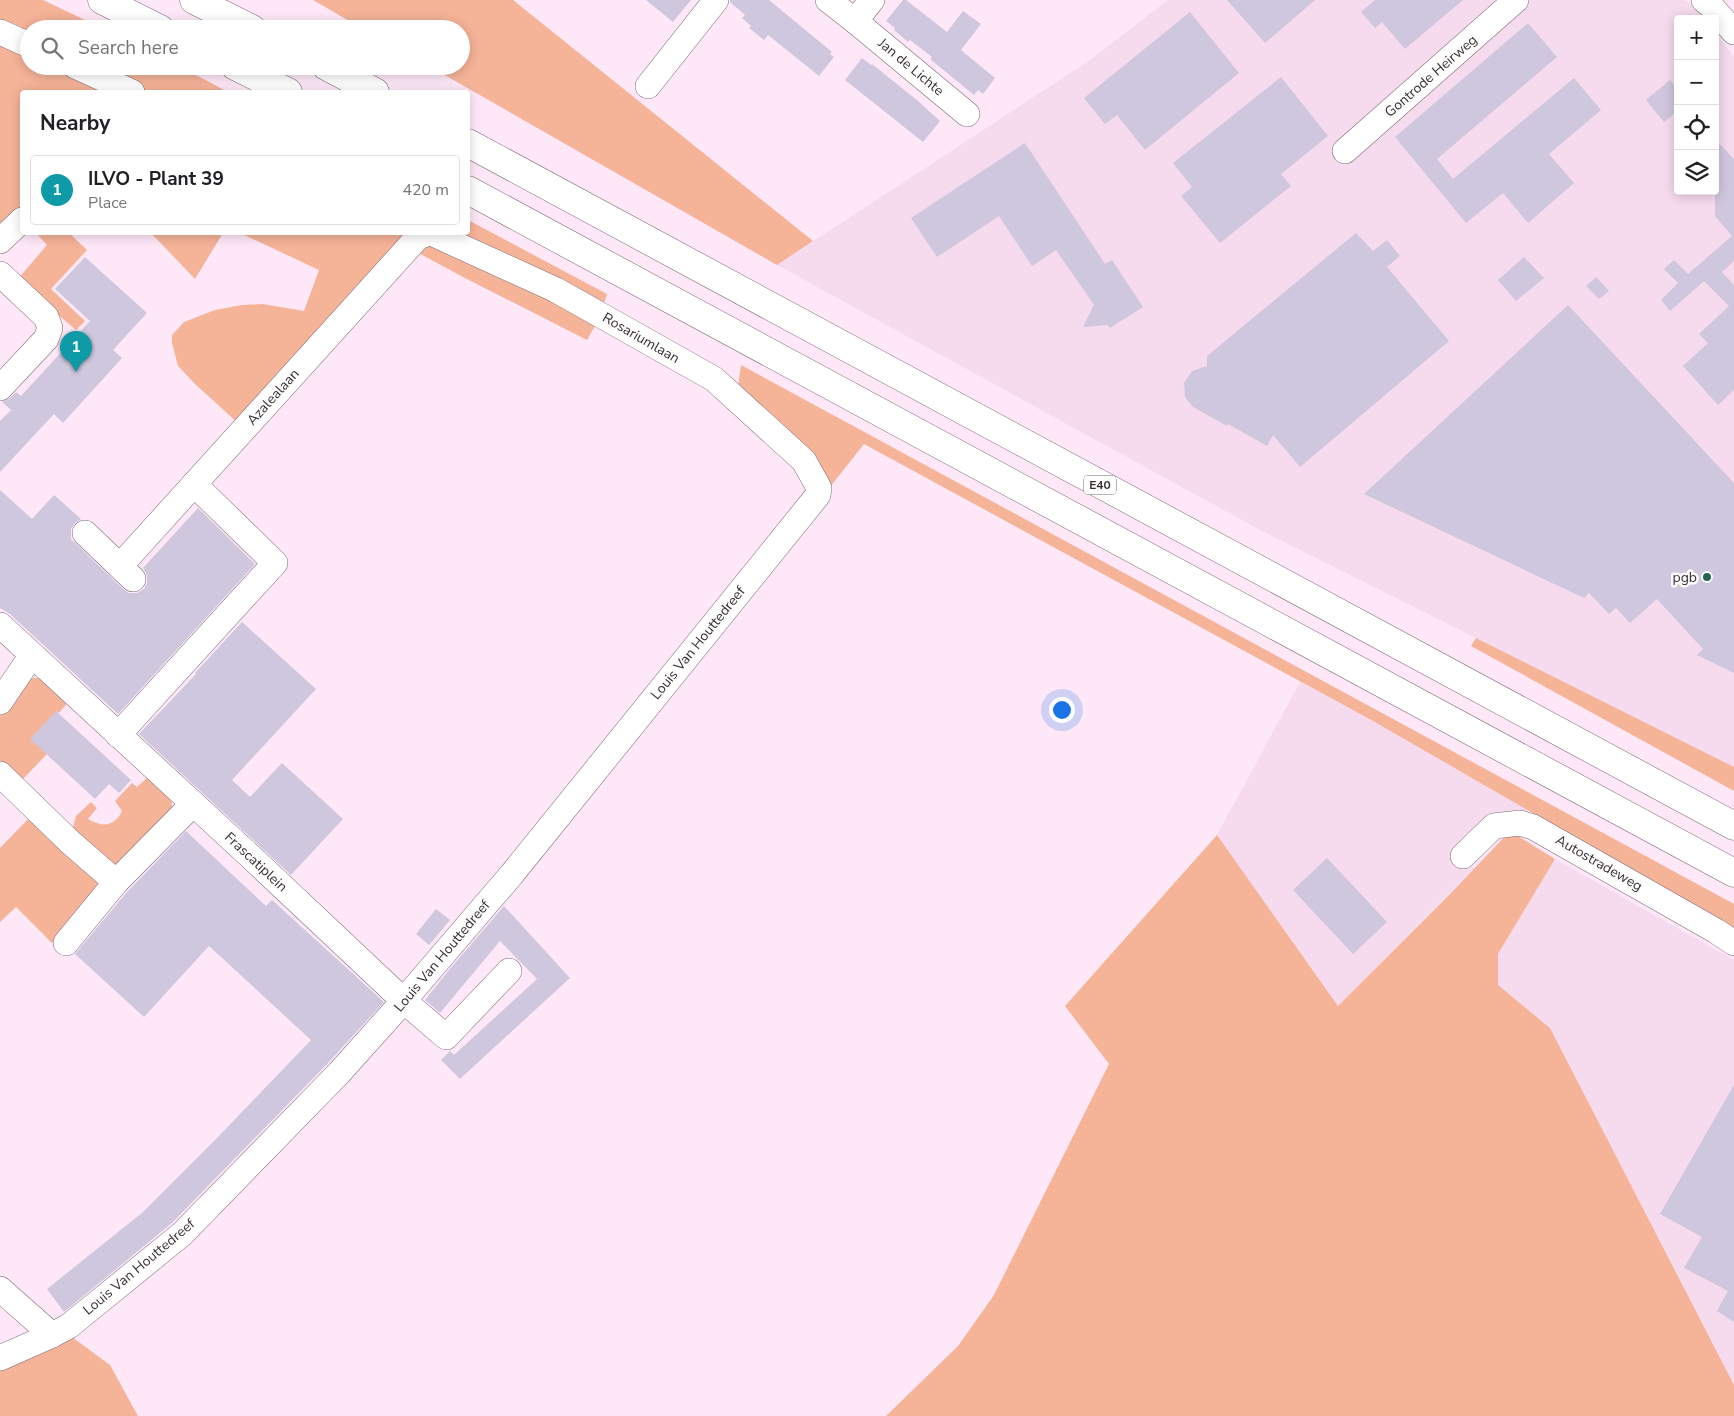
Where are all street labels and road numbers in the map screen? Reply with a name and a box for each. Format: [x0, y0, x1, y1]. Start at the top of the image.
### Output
street label: Gontrode Heirweg [1381, 31, 1481, 121]
street label: Jan de Lichte [873, 33, 948, 100]
street label: Rosariumlaan [599, 308, 683, 368]
street label: Azalealaan [243, 365, 303, 429]
road number: E40 [1084, 476, 1116, 494]
street label: Louis Van Houttedreef [646, 582, 750, 704]
street label: Frascatiplein [220, 828, 292, 896]
street label: Autostradeweg [1552, 830, 1646, 896]
street label: Louis Van Houttedreef [390, 896, 495, 1016]
street label: Louis Van Houttedreef [79, 1214, 199, 1319]

